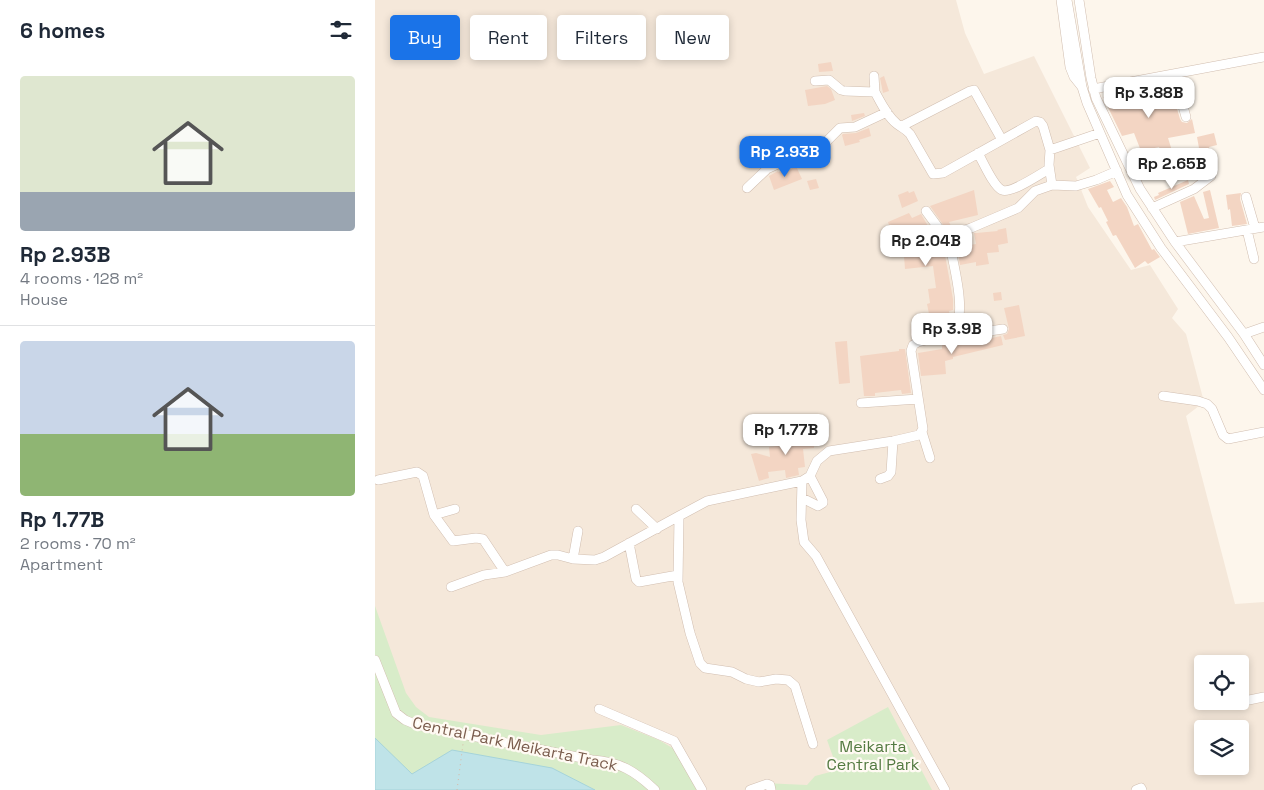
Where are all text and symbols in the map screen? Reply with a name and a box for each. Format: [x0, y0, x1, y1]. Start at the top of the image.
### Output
chip: Buy [390, 15, 460, 60]
chip: Rent [470, 15, 547, 60]
chip: Filters [557, 15, 646, 60]
chip: New [656, 15, 729, 60]
icon: filters [327, 16, 355, 44]
text: 6 homes [20, 17, 105, 44]
pin: Rp 3.88B [1097, 76, 1201, 119]
text: Rp 3.88B [1115, 82, 1183, 103]
icon: home [143, 108, 233, 198]
pin: Rp 2.93B [733, 136, 837, 178]
text: Rp 2.93B [751, 141, 819, 162]
pin: Rp 2.65B [1120, 148, 1224, 190]
text: Rp 2.65B [1138, 153, 1206, 174]
pin: Rp 2.04B [874, 224, 978, 267]
text: Rp 2.04B [891, 230, 961, 251]
text: Rp 2.93B [20, 241, 110, 268]
text: 4 rooms · 128 m² [20, 268, 143, 289]
text: House [20, 289, 68, 310]
pin: Rp 3.9B [906, 312, 998, 355]
text: Rp 3.9B [922, 318, 982, 339]
icon: home [143, 374, 233, 464]
pin: Rp 1.77B [734, 414, 838, 456]
text: Rp 1.77B [754, 419, 818, 440]
text: Rp 1.77B [20, 506, 104, 533]
text: 2 rooms · 70 m² [20, 533, 136, 554]
text: Apartment [20, 554, 103, 575]
map controls [1194, 655, 1249, 775]
button: locate [1194, 655, 1249, 710]
street label: Central Park Meikarta Track [410, 712, 620, 776]
button: layers [1194, 720, 1249, 775]
park label: Meikarta Central Park [827, 736, 920, 775]

